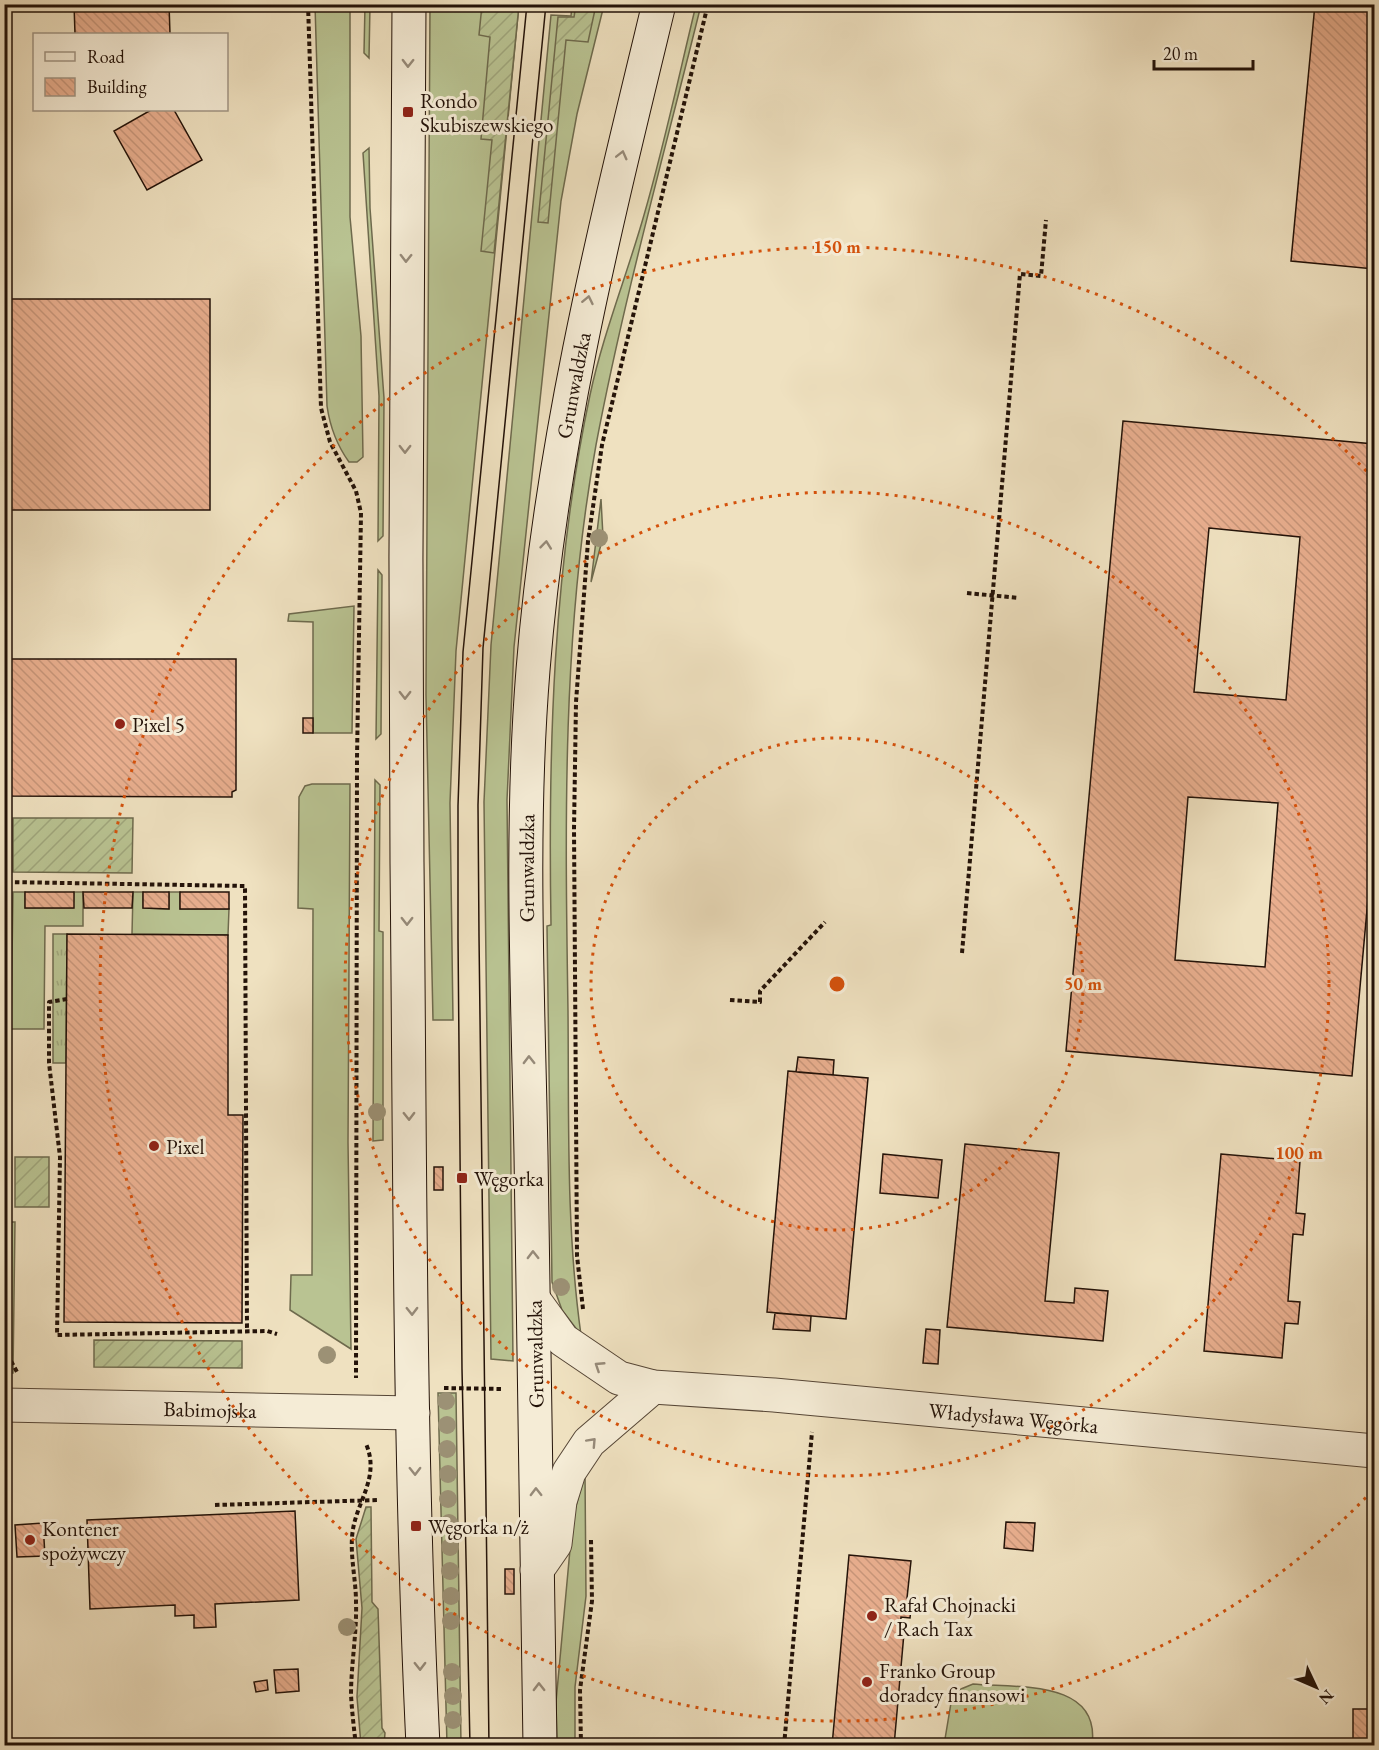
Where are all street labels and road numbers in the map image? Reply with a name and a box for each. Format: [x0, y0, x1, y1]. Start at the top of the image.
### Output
street label: Grunwaldzka [550, 329, 596, 441]
street label: Grunwaldzka [512, 813, 540, 922]
street label: Grunwaldzka [521, 1299, 549, 1408]
street label: Babimojska [163, 1395, 257, 1423]
street label: Władysława Węgorka [927, 1396, 1100, 1439]

